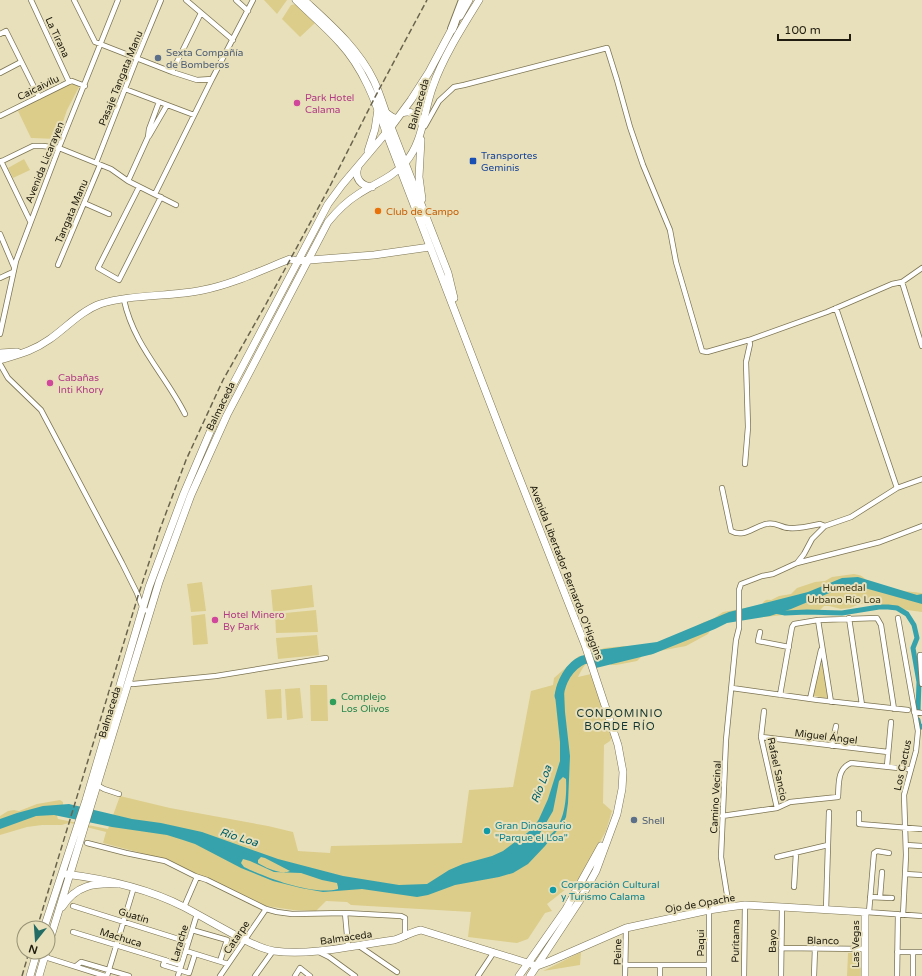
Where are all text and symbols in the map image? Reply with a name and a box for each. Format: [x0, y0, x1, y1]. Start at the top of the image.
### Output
street label: La Tirana [42, 15, 72, 60]
scale bar [778, 16, 850, 42]
text: 100 m [784, 23, 821, 37]
street label: Pasaje Tangata Manu [96, 29, 146, 128]
place label: Sexta Compañía de Bomberos [166, 47, 243, 71]
marker: Sexta Compañía de Bomberos [153, 53, 163, 63]
street label: Caicaivilu [16, 73, 61, 103]
street label: Balmaceda [406, 77, 432, 131]
place label: Park Hotel Calama [305, 92, 354, 116]
marker: Park Hotel Calama [292, 98, 302, 108]
street label: Avenida Licarayen [23, 120, 67, 205]
place label: Transportes Geminis [481, 150, 537, 174]
marker: Transportes Geminis [468, 156, 478, 166]
street label: Tangata Manu [53, 178, 91, 245]
marker: Club de Campo [373, 206, 383, 216]
place label: Club de Campo [386, 206, 459, 218]
place label: Cabañas Inti Khory [58, 372, 104, 396]
marker: Cabañas Inti Khory [45, 378, 55, 388]
street label: Balmaceda [204, 380, 238, 433]
street label: Avenida Libertador Bernardo O'Higgins [527, 483, 605, 662]
park label: Humedal Urbano Río Loa [807, 582, 881, 606]
place label: Hotel Minero By Park [223, 609, 285, 633]
marker: Hotel Minero By Park [210, 615, 220, 625]
street label: Balmaceda [97, 685, 123, 739]
place label: Complejo Los Olivos [341, 691, 390, 715]
marker: Complejo Los Olivos [328, 697, 338, 707]
district label: CONDOMINIO BORDE RÍO [576, 707, 664, 733]
street label: Miguel Ángel [794, 727, 858, 747]
street label: Rafael Sancio [764, 736, 790, 802]
street label: Los Cactus [892, 738, 914, 792]
street label: Camino Vecinal [708, 760, 724, 834]
water label: Río Loa [528, 763, 555, 805]
marker: Shell [629, 815, 639, 825]
place label: Shell [642, 815, 665, 827]
place label: Gran Dinosaurio "Parque el Loa" [495, 820, 572, 844]
water label: Río Loa [218, 826, 260, 850]
marker: Gran Dinosaurio "Parque el Loa" [482, 826, 492, 836]
place label: Corporación Cultural y Turismo Calama [561, 879, 659, 903]
marker: Corporación Cultural y Turismo Calama [548, 885, 558, 895]
street label: Ojo de Opache [664, 892, 736, 916]
street label: Guatín [117, 906, 151, 926]
street label: Catarpe [221, 918, 253, 957]
street label: Puritama [730, 919, 742, 963]
north arrow [16, 920, 56, 960]
street label: Las Vegas [850, 920, 862, 968]
street label: Larache [169, 923, 191, 963]
street label: Machuca [98, 926, 143, 950]
street label: Balmaceda [319, 928, 373, 948]
street label: Bayo [767, 929, 779, 953]
street label: Paqui [695, 930, 707, 956]
street label: Blanco [807, 935, 839, 947]
street label: Peine [612, 938, 624, 965]
text: N [27, 942, 39, 957]

